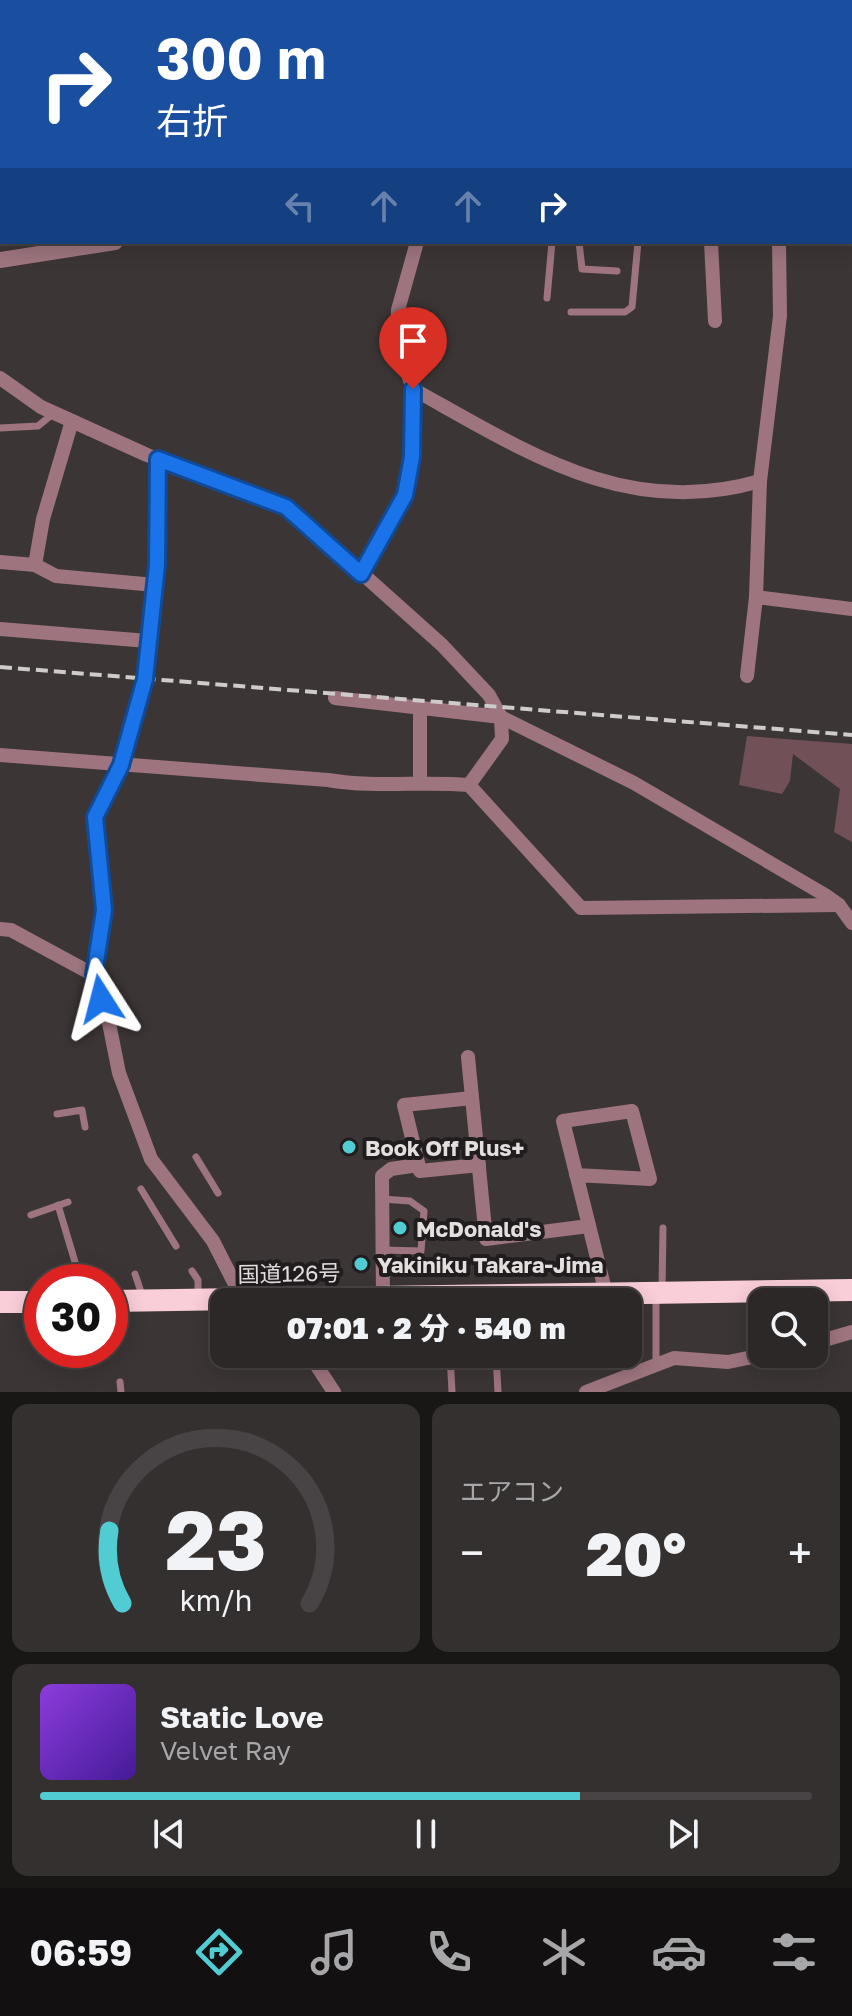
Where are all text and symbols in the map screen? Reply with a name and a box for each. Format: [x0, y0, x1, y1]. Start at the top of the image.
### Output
text: 300 m [156, 24, 326, 91]
icon: right [24, 32, 128, 136]
text: 右折 [156, 99, 228, 142]
icon: left [278, 184, 322, 228]
icon: ahead [362, 184, 406, 228]
icon: ahead [446, 184, 490, 228]
icon: right [530, 184, 574, 228]
pin [379, 307, 447, 389]
icon: arrive [391, 319, 435, 363]
position arrow [59, 957, 143, 1041]
place label: Book Off Plus+ [365, 1134, 524, 1161]
marker: Book Off Plus+ [340, 1138, 358, 1156]
place label: McDonald's [416, 1215, 542, 1242]
marker: McDonald's [391, 1219, 409, 1237]
place label: Yakiniku Takara-Jima [377, 1251, 603, 1278]
marker: Yakiniku Takara-Jima [352, 1255, 370, 1273]
street label: 国道126号 [237, 1259, 341, 1287]
speed limit sign: 30 [24, 1264, 128, 1368]
map controls [748, 1288, 828, 1368]
button: search [748, 1288, 828, 1368]
text: 07:01 · 2 分 · 540 m [287, 1310, 566, 1346]
text: エアコン [460, 1476, 564, 1507]
text: 23 [165, 1488, 267, 1588]
text: 20° [586, 1517, 686, 1589]
text: − [460, 1526, 484, 1579]
text: + [788, 1526, 812, 1579]
text: km/h [180, 1583, 252, 1617]
text: Static Love [160, 1699, 324, 1735]
text: Velvet Ray [160, 1735, 291, 1766]
icon: previous [147, 1812, 191, 1856]
icon: pause [404, 1812, 448, 1856]
icon: next [661, 1812, 705, 1856]
icon: directions [191, 1924, 247, 1980]
icon: music [306, 1924, 362, 1980]
icon: phone [421, 1924, 477, 1980]
icon: climate [536, 1924, 592, 1980]
icon: car [651, 1924, 707, 1980]
icon: filters [766, 1924, 822, 1980]
text: 06:59 [30, 1931, 132, 1974]

